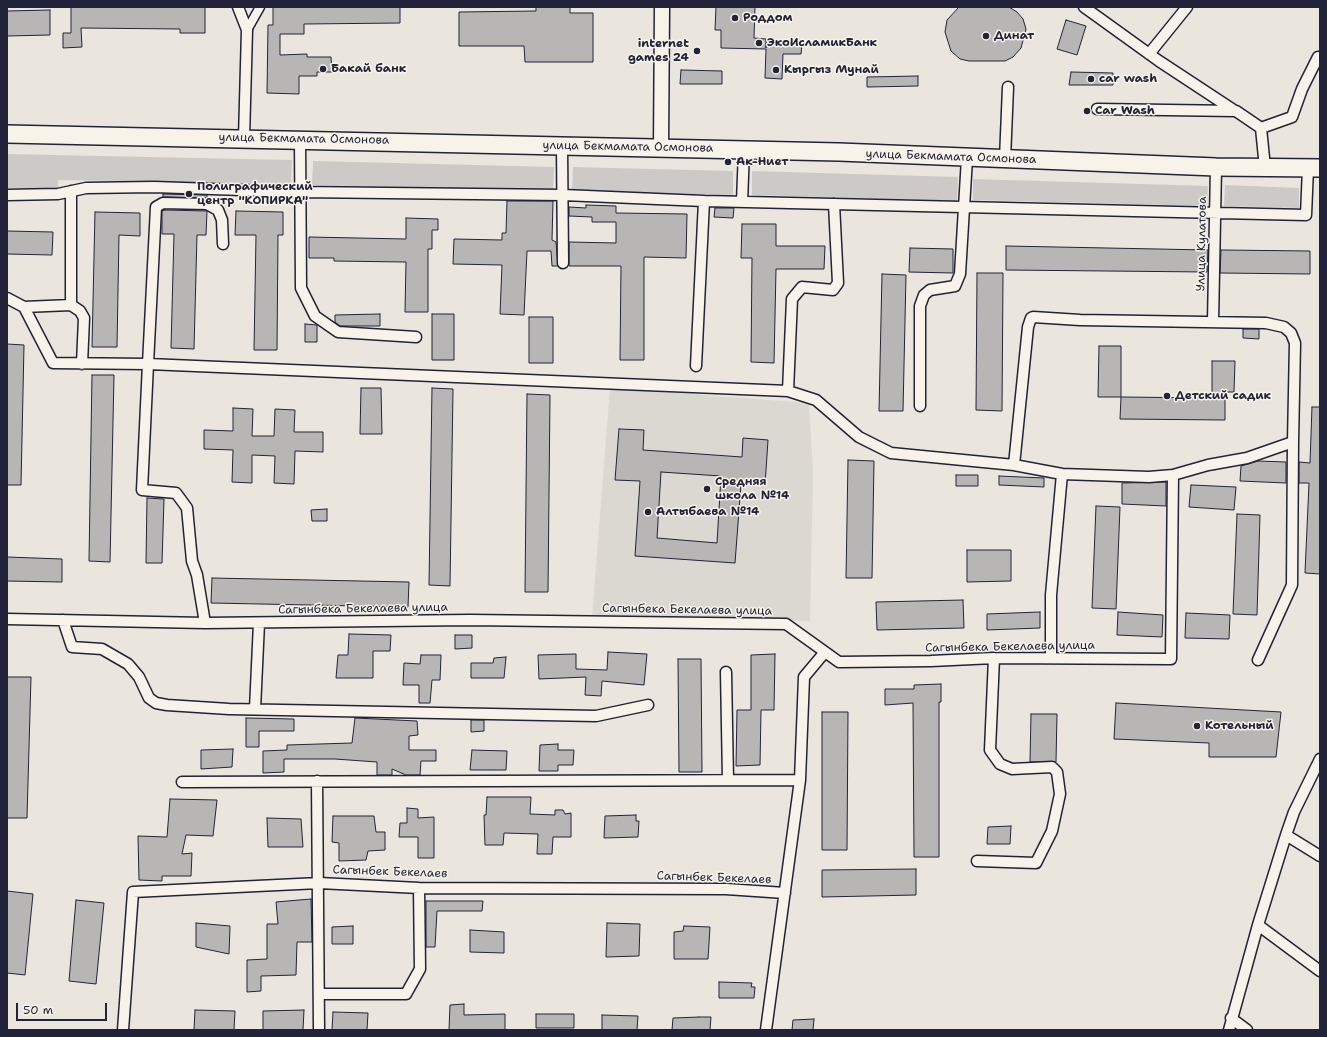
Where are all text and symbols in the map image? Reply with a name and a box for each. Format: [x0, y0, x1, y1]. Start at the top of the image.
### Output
place label: Роддом [743, 11, 792, 25]
marker: Роддом [730, 13, 740, 23]
place label: Динат [994, 29, 1034, 43]
marker: Динат [981, 31, 991, 41]
place label: ЭкоИсламикБанк [767, 36, 877, 50]
place label: internet games 24 [628, 37, 689, 65]
marker: ЭкоИсламикБанк [754, 38, 764, 48]
marker: internet games 24 [692, 46, 702, 56]
place label: Бакай банк [331, 62, 406, 76]
place label: Кыргыз Мунай [784, 63, 879, 77]
marker: Бакай банк [318, 64, 328, 74]
marker: Кыргыз Мунай [771, 65, 781, 75]
place label: car wash [1099, 72, 1157, 86]
marker: car wash [1086, 74, 1096, 84]
place label: Car Wash [1095, 104, 1155, 118]
marker: Car Wash [1082, 106, 1092, 116]
street label: улица Бекмамата Осмонова [219, 130, 389, 148]
street label: улица Бекмамата Осмонова [543, 138, 713, 156]
street label: улица Бекмамата Осмонова [865, 147, 1037, 167]
place label: Ак-Ниет [736, 155, 788, 169]
marker: Ак-Ниет [723, 157, 733, 167]
place label: Полиграфический центр "КОПИРКА" [197, 180, 312, 208]
marker: Полиграфический центр "КОПИРКА" [184, 189, 194, 199]
street label: Улица Кулатова [1194, 196, 1210, 292]
place label: Детский садик [1175, 389, 1271, 403]
marker: Детский садик [1162, 391, 1172, 401]
place label: Средняя школа №14 [715, 475, 789, 503]
marker: Средняя школа №14 [702, 484, 712, 494]
place label: Алтыбаева №14 [656, 505, 760, 519]
marker: Алтыбаева №14 [643, 507, 653, 517]
street label: Сагынбека Бекелаева улица [278, 600, 448, 618]
street label: Сагынбека Бекелаева улица [602, 601, 772, 619]
street label: Сагынбека Бекелаева улица [925, 638, 1095, 656]
place label: Котельный [1205, 719, 1274, 733]
marker: Котельный [1192, 721, 1202, 731]
street label: Сагынбек Бекелаев [332, 863, 448, 881]
street label: Сагынбек Бекелаев [656, 869, 772, 887]
scale bar [18, 995, 109, 1021]
text: 50 m [23, 1002, 53, 1018]

